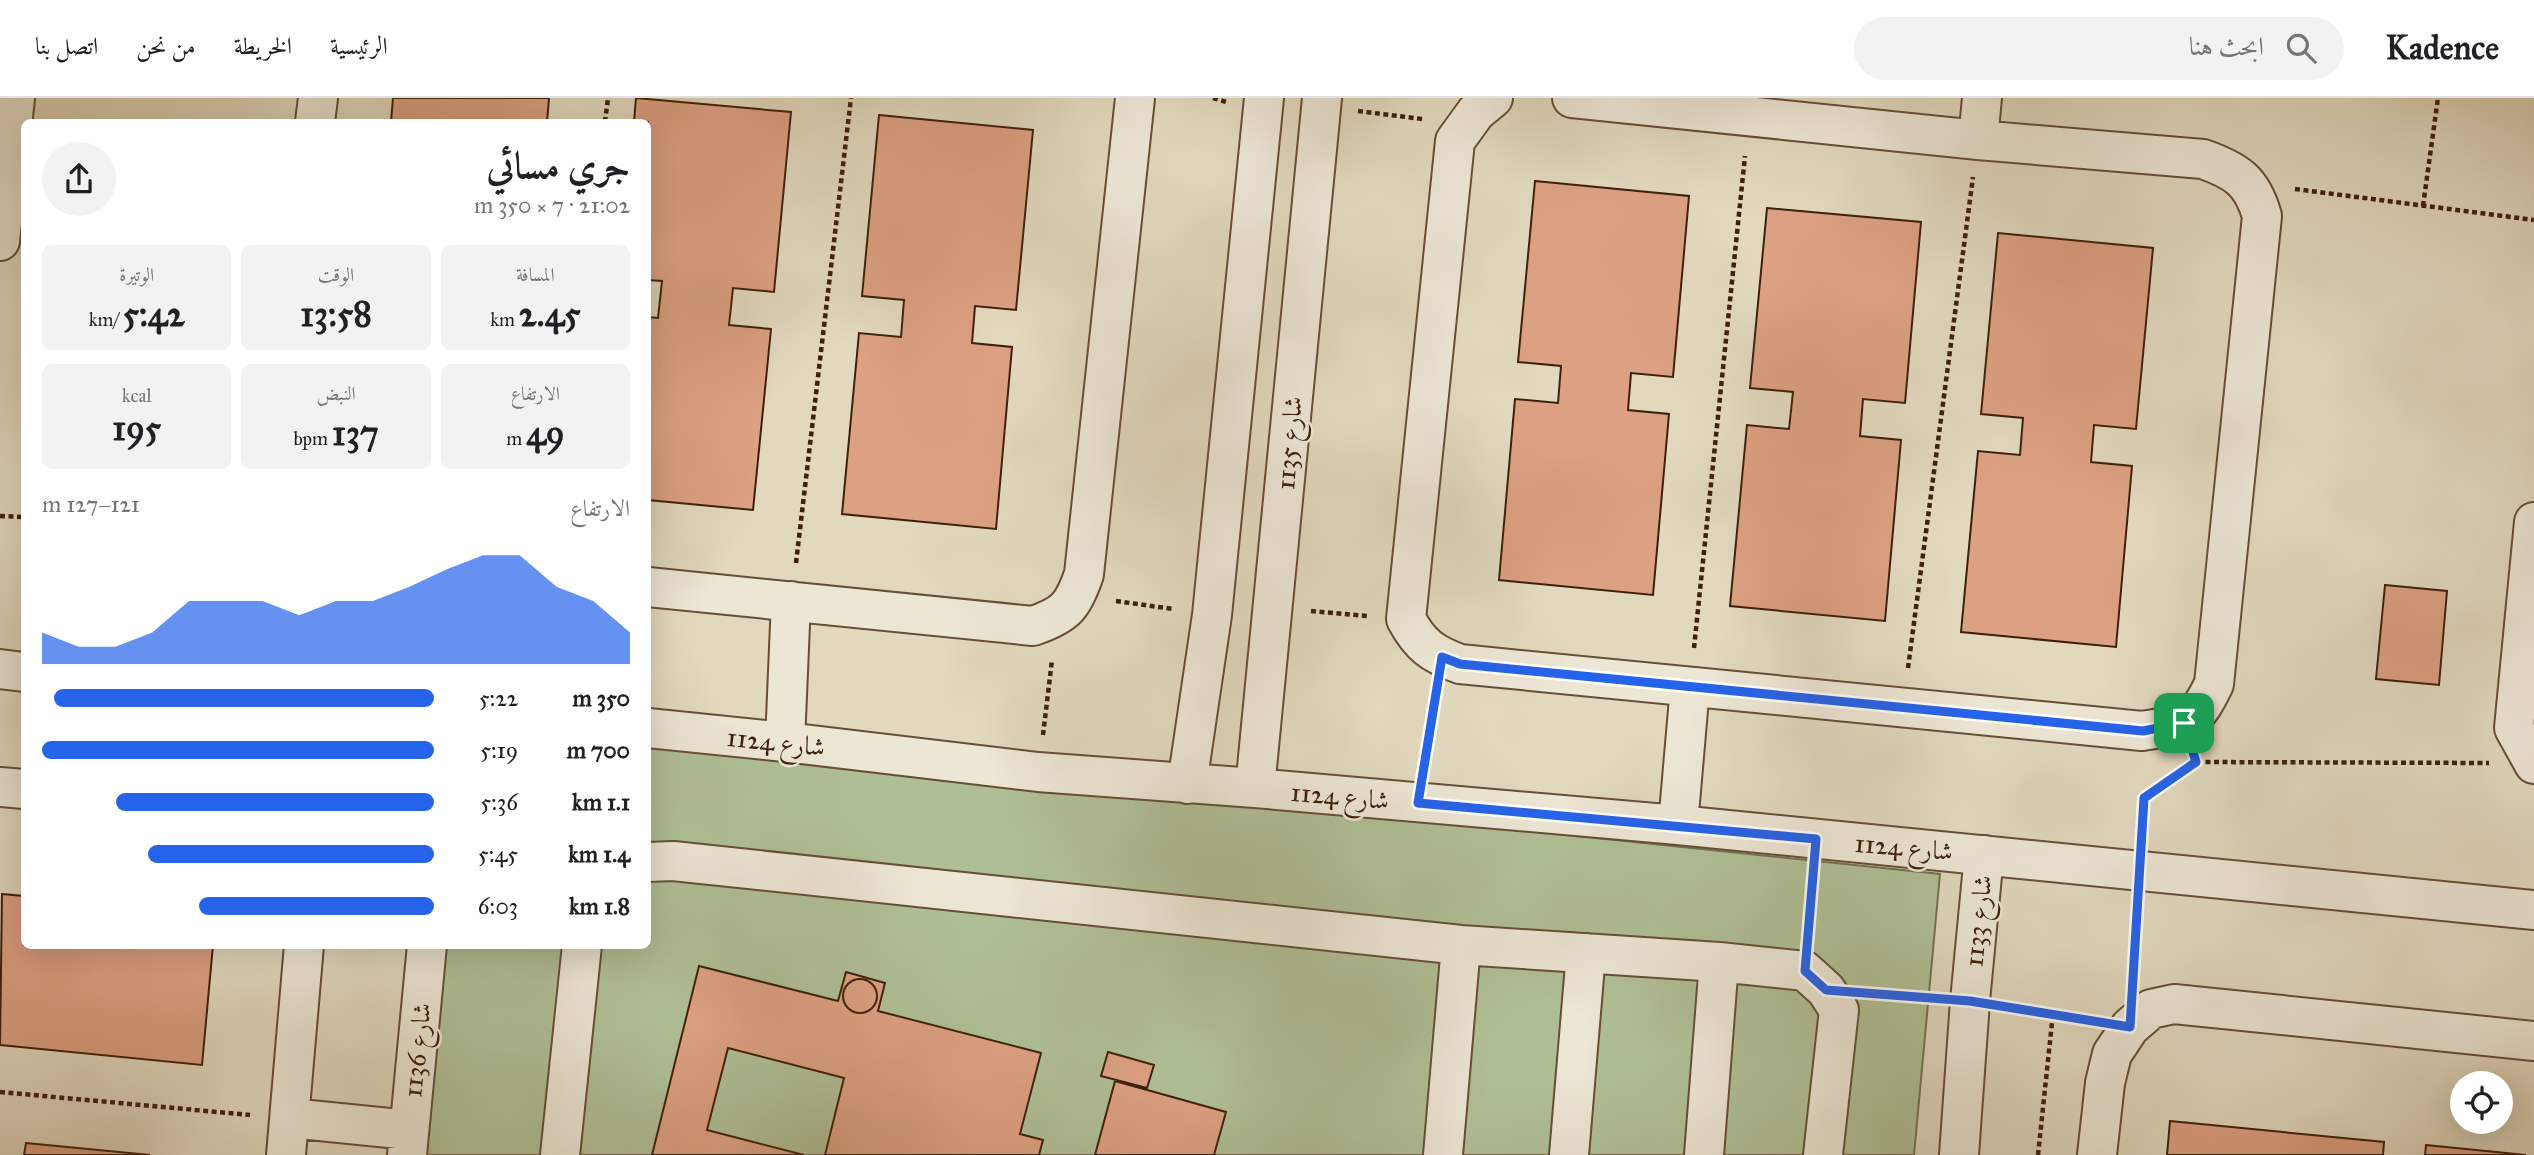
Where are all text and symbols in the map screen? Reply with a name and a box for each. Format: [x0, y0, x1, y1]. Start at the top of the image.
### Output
search box [1854, 17, 2344, 80]
text: Kadence [2386, 28, 2499, 68]
icon: search [2282, 29, 2320, 67]
text: ابحث هنا [2189, 30, 2264, 62]
text: اتصل بنا [35, 31, 98, 61]
text: من نحن [136, 31, 196, 61]
text: الخريطة [234, 31, 292, 61]
text: الرئيسية [330, 31, 388, 61]
button: share [42, 142, 116, 216]
text: جري مسائي [486, 142, 630, 188]
text: 21:02 · 7 × 350 m [474, 191, 630, 219]
text: الوتيرة [119, 263, 154, 286]
text: الوقت [318, 263, 354, 286]
text: المسافة [516, 263, 555, 286]
text: 5:42 [123, 293, 185, 336]
text: 13:58 [300, 293, 372, 336]
text: 2.45 [519, 293, 580, 336]
text: /km [89, 308, 123, 331]
text: km [490, 308, 519, 331]
text: النبض [316, 382, 356, 405]
text: الارتفاع [511, 382, 560, 405]
text: kcal [122, 384, 152, 407]
street label: شارع 1135 [1269, 395, 1315, 492]
text: 195 [112, 407, 161, 450]
text: 137 [332, 412, 379, 455]
text: 49 [526, 412, 565, 455]
text: bpm [293, 427, 332, 450]
text: m [506, 427, 526, 450]
text: 121–127 m [42, 490, 140, 518]
text: الارتفاع [570, 494, 630, 522]
text: 5:22 [479, 684, 518, 712]
text: 350 m [572, 684, 630, 712]
pin [2154, 693, 2214, 753]
icon: arrive [2165, 704, 2203, 742]
street label: شارع 1124 [725, 721, 827, 769]
text: 5:19 [480, 736, 518, 764]
text: 700 m [567, 736, 630, 764]
street label: شارع 1124 [1289, 776, 1391, 822]
text: 5:36 [481, 788, 518, 816]
text: 1.1 km [572, 788, 630, 816]
street label: شارع 1124 [1853, 827, 1955, 873]
text: 5:45 [478, 840, 518, 868]
text: 1.4 km [568, 840, 630, 868]
street label: شارع 1133 [1957, 874, 2005, 969]
text: 6:03 [478, 892, 518, 920]
text: 1.8 km [569, 892, 630, 920]
street label: شارع 1136 [396, 1001, 444, 1100]
map controls [2450, 1071, 2513, 1134]
button: locate [2450, 1071, 2513, 1134]

